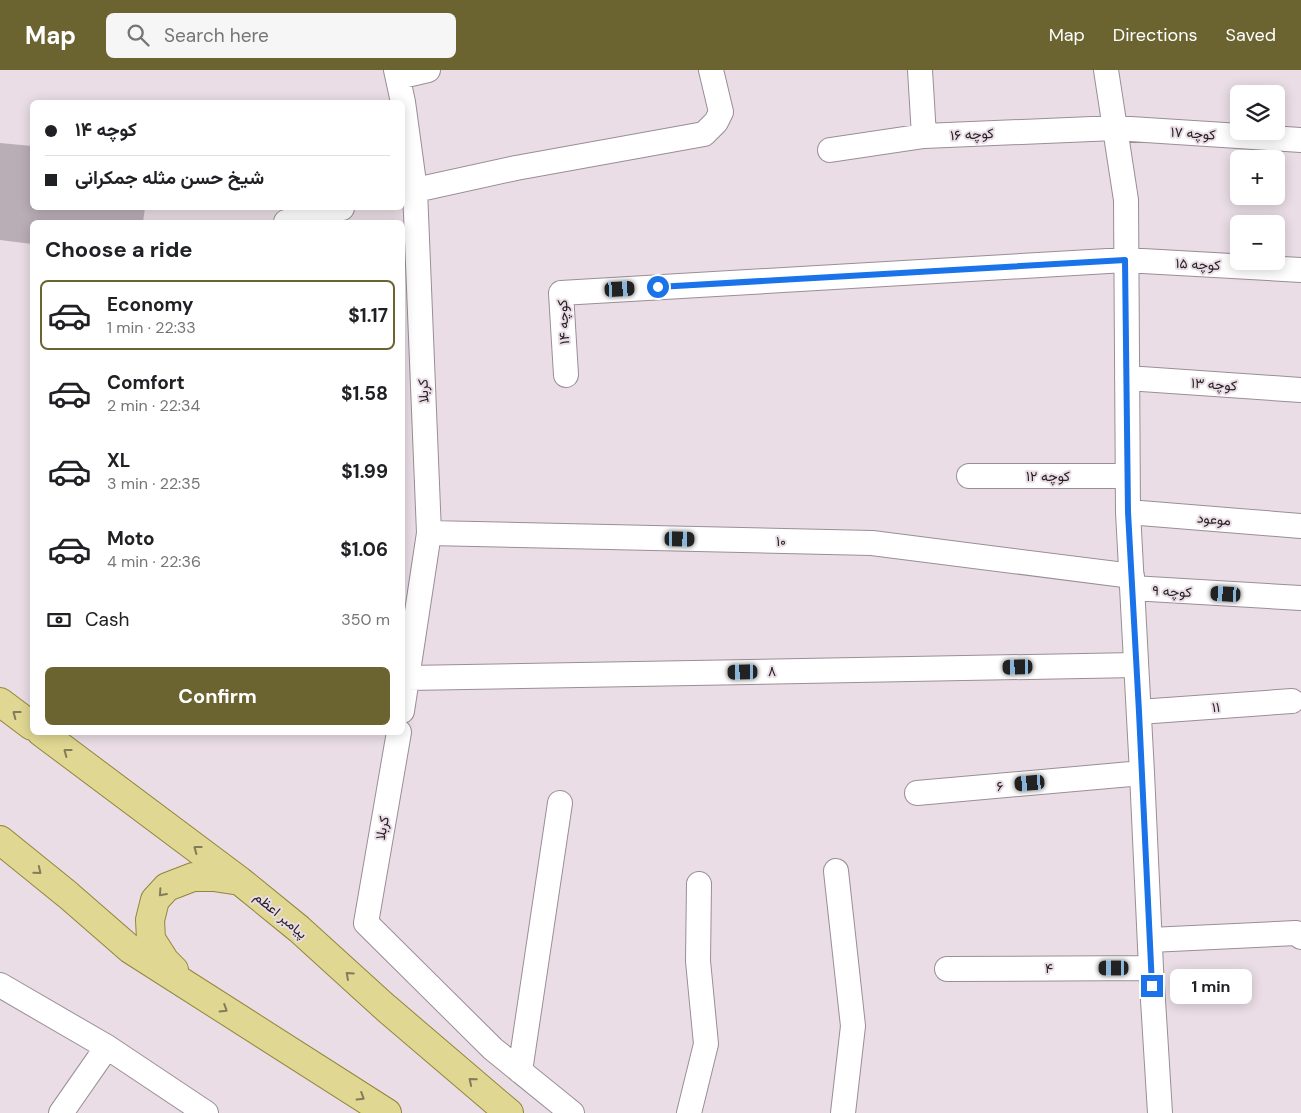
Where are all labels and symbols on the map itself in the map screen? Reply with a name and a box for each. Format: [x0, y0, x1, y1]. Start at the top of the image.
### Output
street label: کوچه ۱۷ [1170, 122, 1216, 145]
street label: کوچه ۱۶ [950, 124, 994, 145]
street label: کوچه ۱۵ [1175, 254, 1221, 275]
route start [647, 276, 669, 298]
car [604, 281, 635, 297]
street label: کوچه ۱۴ [553, 299, 574, 345]
street label: کوچه ۱۳ [1190, 373, 1238, 396]
street label: کربلا [414, 379, 432, 403]
street label: کوچه ۱۲ [1026, 467, 1070, 486]
street label: موعود [1196, 509, 1232, 529]
car [664, 531, 695, 547]
street label: ۱۰ [776, 532, 786, 550]
street label: کوچه ۹ [1152, 581, 1192, 602]
car [1210, 586, 1241, 602]
car [1002, 659, 1033, 675]
street label: ۸ [768, 662, 776, 680]
car [727, 664, 758, 680]
street label: ۱۱ [1211, 698, 1221, 716]
one-way arrow [12, 711, 22, 720]
one-way arrow [64, 749, 73, 757]
car [1014, 774, 1045, 792]
street label: ۶ [996, 777, 1004, 795]
street label: کربلا [371, 815, 393, 841]
one-way arrow [194, 846, 203, 854]
one-way arrow [32, 866, 41, 874]
one-way arrow [158, 888, 167, 897]
street label: پیامبر اعظم [250, 888, 311, 943]
street label: ۴ [1045, 959, 1053, 977]
car [1099, 961, 1129, 976]
callout: 1 min [1170, 968, 1252, 1004]
one-way arrow [345, 972, 354, 981]
route end [1141, 975, 1163, 997]
one-way arrow [219, 1003, 228, 1013]
one-way arrow [469, 1078, 478, 1087]
one-way arrow [356, 1090, 365, 1100]

